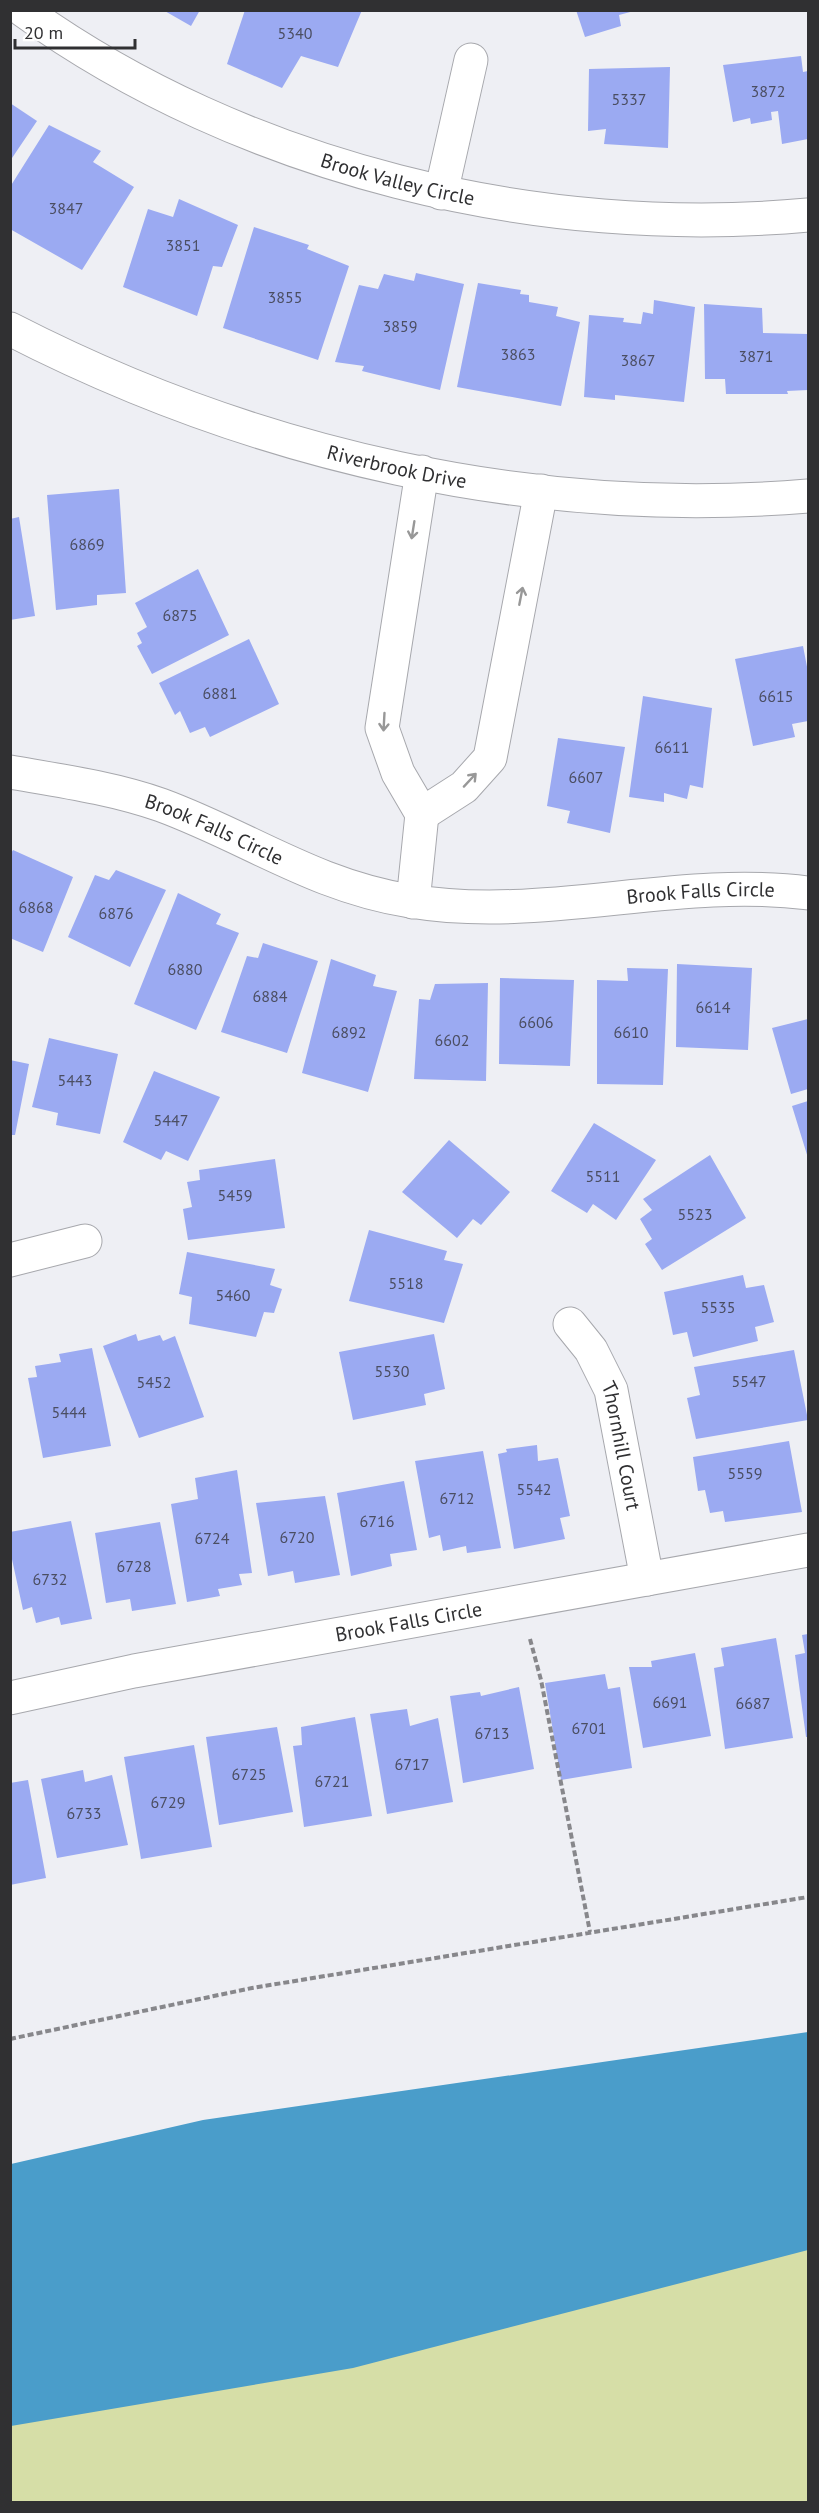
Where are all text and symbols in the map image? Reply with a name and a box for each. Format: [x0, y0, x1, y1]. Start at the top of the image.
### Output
scale bar [15, 12, 135, 50]
text: 20 m [24, 21, 63, 44]
house number: 5340 [278, 23, 313, 43]
house number: 3872 [751, 81, 785, 101]
house number: 5337 [612, 89, 646, 109]
street label: Brook Valley Circle [317, 147, 477, 211]
house number: 3847 [49, 198, 83, 218]
house number: 3851 [166, 235, 200, 255]
house number: 3855 [268, 287, 302, 307]
house number: 3859 [383, 316, 417, 336]
house number: 3863 [501, 344, 535, 364]
house number: 3871 [739, 346, 773, 366]
house number: 3867 [621, 350, 655, 370]
street label: Riverbrook Drive [324, 439, 469, 494]
one-way arrow [408, 519, 419, 539]
house number: 6869 [70, 534, 104, 554]
one-way arrow [516, 587, 527, 606]
house number: 6875 [163, 605, 197, 625]
house number: 6881 [203, 683, 237, 703]
house number: 6615 [759, 686, 793, 706]
one-way arrow [379, 712, 390, 732]
house number: 6611 [655, 737, 689, 757]
house number: 6607 [569, 767, 603, 787]
one-way arrow [463, 773, 477, 788]
street label: Brook Falls Circle [142, 788, 287, 871]
street label: Brook Falls Circle [625, 876, 775, 910]
house number: 6868 [19, 897, 53, 917]
house number: 6876 [99, 903, 133, 923]
house number: 6880 [168, 959, 203, 979]
house number: 6884 [253, 986, 288, 1006]
house number: 6614 [696, 997, 731, 1017]
house number: 6606 [519, 1012, 553, 1032]
house number: 6892 [332, 1022, 366, 1042]
house number: 6610 [614, 1022, 649, 1042]
house number: 6602 [435, 1030, 469, 1050]
house number: 5443 [58, 1070, 92, 1090]
house number: 5447 [154, 1110, 188, 1130]
house number: 5511 [586, 1166, 620, 1186]
house number: 5459 [218, 1185, 252, 1205]
house number: 5523 [678, 1204, 712, 1224]
house number: 5518 [389, 1273, 423, 1293]
house number: 5460 [216, 1285, 251, 1305]
house number: 5535 [701, 1297, 735, 1317]
house number: 5530 [375, 1361, 410, 1381]
house number: 5547 [732, 1371, 766, 1391]
house number: 5452 [137, 1372, 171, 1392]
street label: Thornhill Court [596, 1377, 647, 1513]
house number: 5444 [52, 1402, 87, 1422]
house number: 5559 [728, 1463, 762, 1483]
house number: 5542 [517, 1479, 551, 1499]
house number: 6712 [440, 1488, 474, 1508]
house number: 6716 [360, 1511, 394, 1531]
house number: 6720 [280, 1527, 315, 1547]
house number: 6724 [195, 1528, 230, 1548]
house number: 6728 [117, 1556, 151, 1576]
house number: 6732 [33, 1569, 67, 1589]
street label: Brook Falls Circle [333, 1596, 484, 1648]
house number: 6691 [653, 1692, 687, 1712]
house number: 6687 [736, 1693, 770, 1713]
house number: 6701 [572, 1718, 606, 1738]
house number: 6713 [475, 1723, 509, 1743]
house number: 6717 [395, 1754, 429, 1774]
house number: 6725 [232, 1764, 266, 1784]
house number: 6721 [315, 1771, 349, 1791]
house number: 6729 [151, 1792, 185, 1812]
house number: 6733 [67, 1803, 101, 1823]

